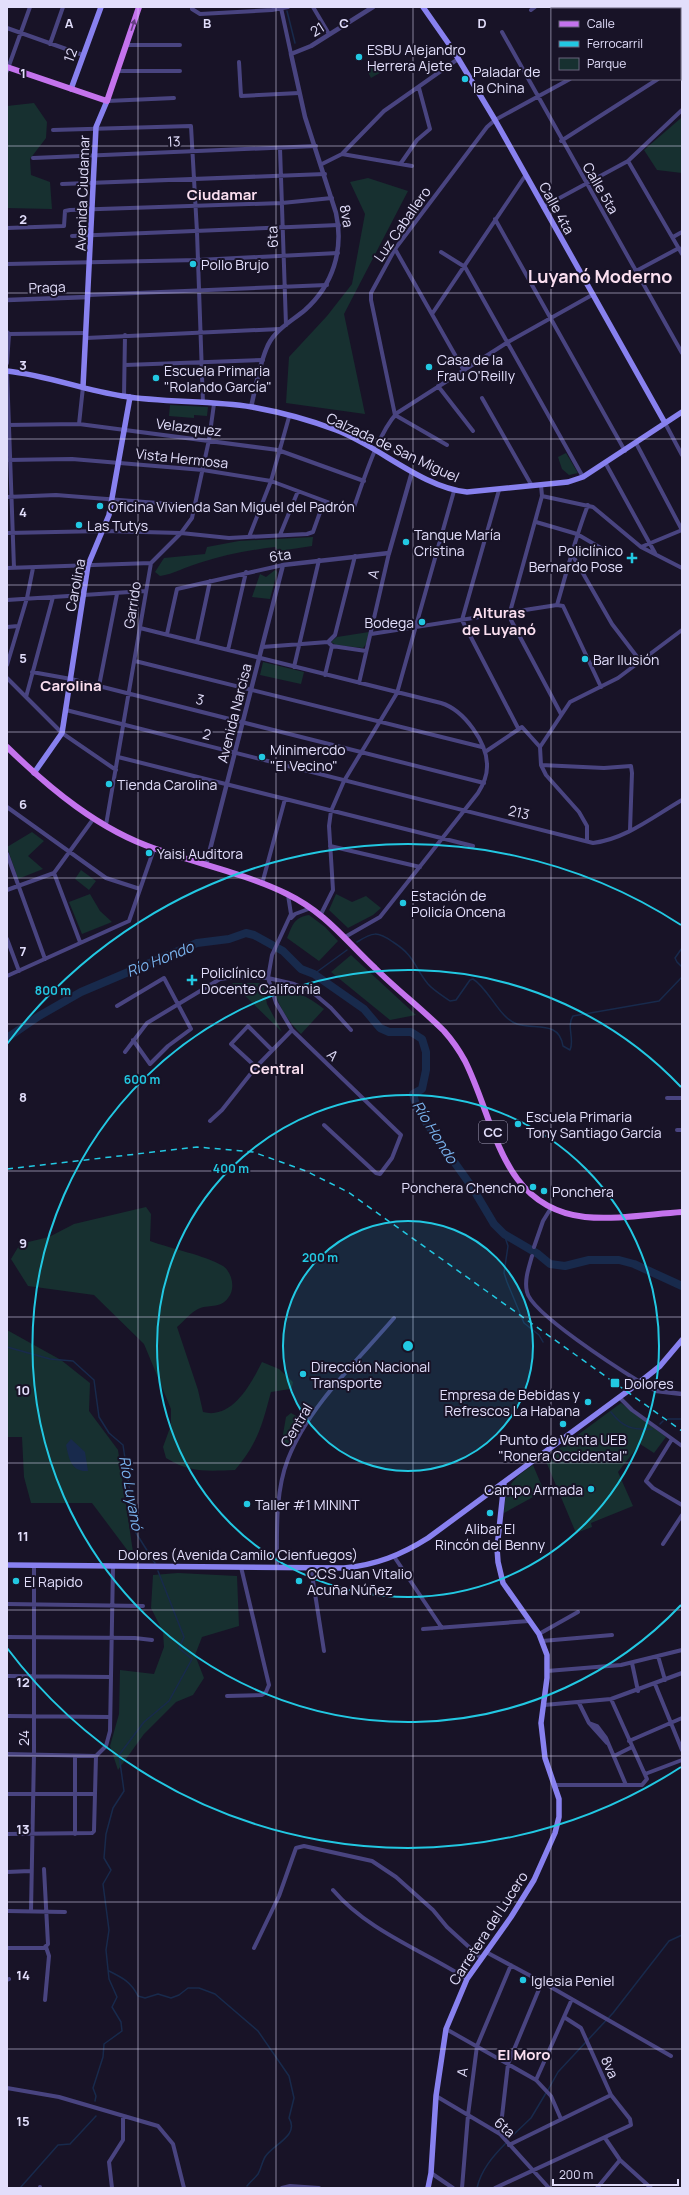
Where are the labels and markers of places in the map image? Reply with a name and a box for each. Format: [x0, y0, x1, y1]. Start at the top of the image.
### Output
place label: ESBU Alejandro Herrera Ajete [367, 40, 466, 75]
marker: ESBU Alejandro Herrera Ajete [354, 52, 364, 62]
place label: Paladar de la China [473, 62, 540, 97]
marker: Paladar de la China [460, 74, 470, 84]
place label: Pollo Brujo [201, 255, 269, 274]
marker: Pollo Brujo [188, 259, 198, 269]
place label: Casa de la Frau O'Reilly [437, 350, 516, 385]
place label: Escuela Primaria "Rolando García" [164, 361, 272, 396]
marker: Casa de la Frau O'Reilly [424, 362, 434, 372]
marker: Escuela Primaria "Rolando García" [151, 373, 161, 383]
place label: Oficina Vivienda San Miguel del Padrón [108, 497, 355, 516]
marker: Oficina Vivienda San Miguel del Padrón [95, 501, 105, 511]
place label: Las Tutys [87, 516, 148, 535]
marker: Las Tutys [74, 520, 84, 530]
place label: Tanque María Cristina [414, 525, 501, 560]
marker: Tanque María Cristina [401, 537, 411, 547]
place label: Policlínico Bernardo Pose [529, 541, 623, 576]
marker: Policlínico Bernardo Pose [626, 552, 638, 564]
place label: Bodega [365, 613, 414, 632]
marker: Bodega [417, 617, 427, 627]
place label: Bar Ilusión [593, 650, 659, 669]
marker: Bar Ilusión [580, 654, 590, 664]
place label: Minimercdo "El Vecino" [270, 740, 346, 775]
marker: Minimercdo "El Vecino" [257, 752, 267, 762]
place label: Tienda Carolina [117, 775, 217, 794]
marker: Tienda Carolina [104, 779, 114, 789]
place label: Yaisi Auditora [157, 844, 243, 863]
marker: Yaisi Auditora [144, 848, 154, 858]
place label: Estación de Policía Oncena [411, 886, 506, 921]
marker: Estación de Policía Oncena [398, 898, 408, 908]
place label: Policlínico Docente California [201, 963, 321, 998]
marker: Policlínico Docente California [186, 974, 198, 986]
place label: Escuela Primaria Tony Santiago García [526, 1107, 662, 1142]
marker: Escuela Primaria Tony Santiago García [513, 1119, 523, 1129]
place label: Ponchera Chencho [402, 1178, 525, 1197]
marker: Ponchera Chencho [528, 1182, 538, 1192]
place label: Ponchera [552, 1182, 614, 1201]
marker: Ponchera [539, 1186, 549, 1196]
centre of rings [401, 1339, 415, 1353]
place label: Dirección Nacional Transporte [311, 1357, 430, 1392]
marker: Dirección Nacional Transporte [298, 1369, 308, 1379]
place label: Dolores [624, 1374, 674, 1393]
marker: Dolores [609, 1377, 621, 1389]
place label: Empresa de Bebidas y Refrescos La Habana [440, 1385, 581, 1420]
marker: Empresa de Bebidas y Refrescos La Habana [583, 1397, 593, 1407]
marker: Punto de Venta UEB "Ronera Occidental" [558, 1419, 568, 1429]
place label: Punto de Venta UEB "Ronera Occidental" [498, 1430, 628, 1465]
place label: Campo Armada [484, 1480, 583, 1499]
marker: Campo Armada [586, 1484, 596, 1494]
place label: Taller #1 MININT [255, 1495, 360, 1514]
marker: Taller #1 MININT [242, 1499, 252, 1509]
marker: Alibar El Rincón del Benny [485, 1508, 495, 1518]
place label: Alibar El Rincón del Benny [435, 1519, 546, 1554]
place label: CCS Juan Vitalio Acuña Núñez [307, 1564, 412, 1599]
place label: El Rapido [24, 1572, 83, 1591]
marker: El Rapido [11, 1576, 21, 1586]
marker: CCS Juan Vitalio Acuña Núñez [294, 1576, 304, 1586]
place label: Iglesia Peniel [531, 1971, 615, 1990]
marker: Iglesia Peniel [518, 1975, 528, 1985]

